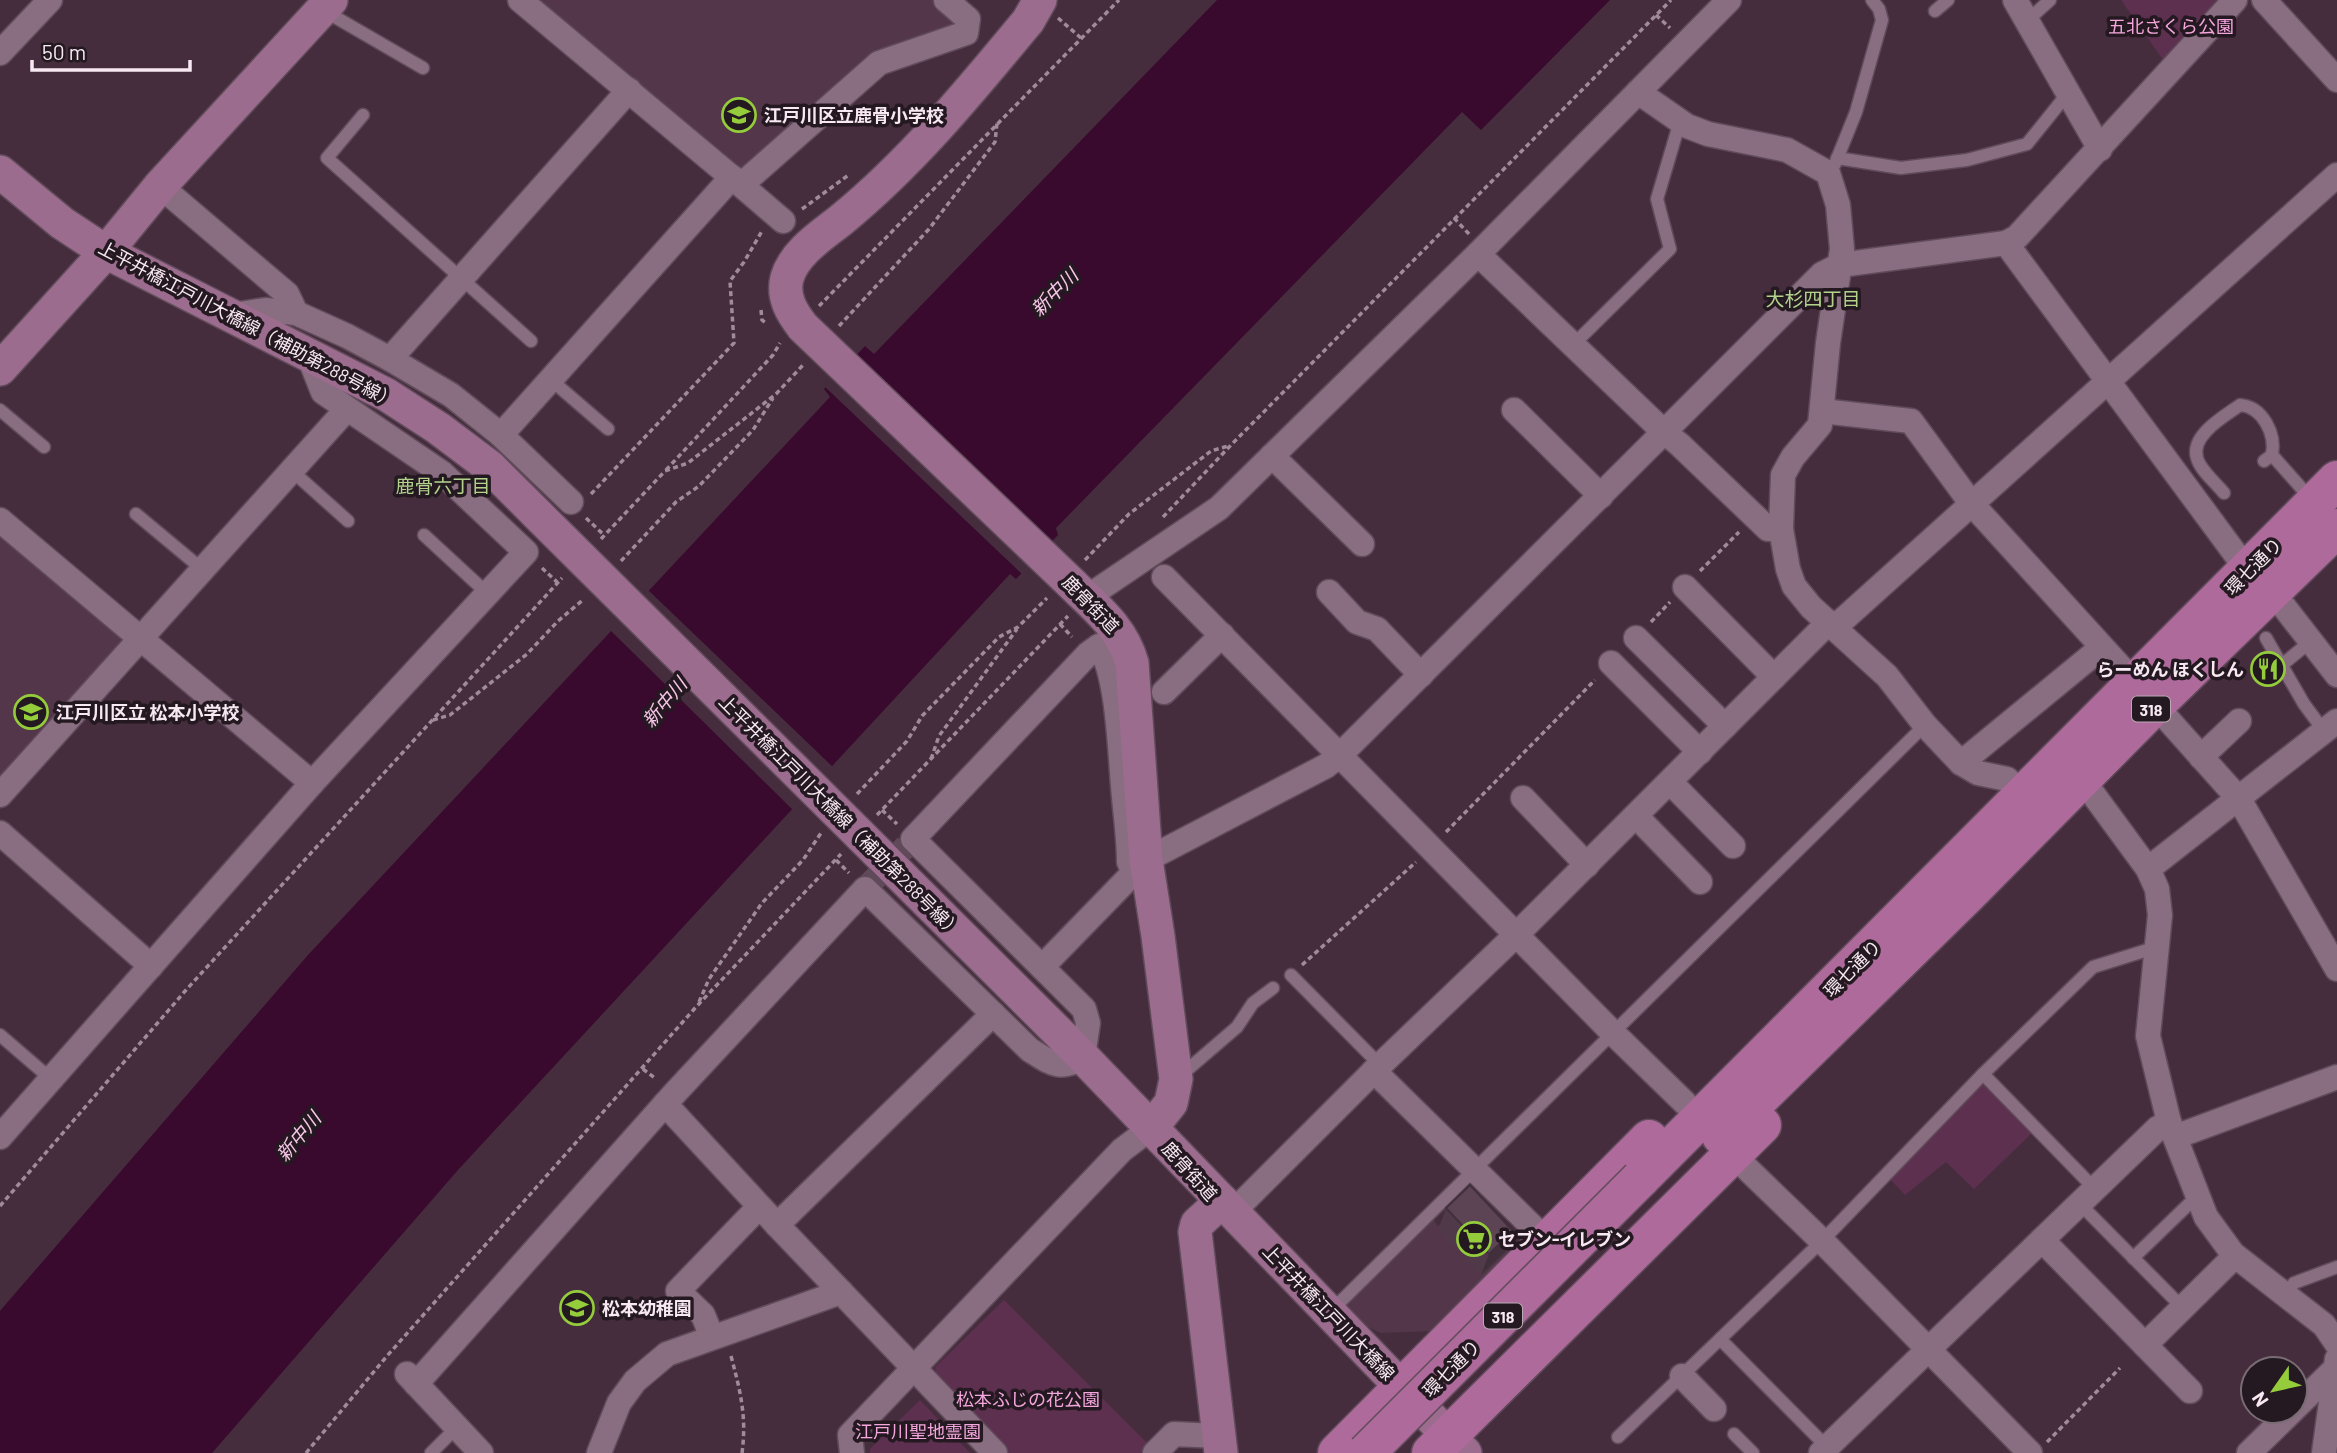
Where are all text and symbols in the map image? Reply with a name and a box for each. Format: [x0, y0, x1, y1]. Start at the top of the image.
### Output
park label: 五北さくら公園 [2108, 15, 2234, 37]
scale bar [32, 28, 189, 72]
text: 50 m [42, 39, 86, 64]
school or university icon: 江戸川区立鹿骨小学校 [720, 96, 758, 134]
place label: 江戸川区立鹿骨小学校 [764, 104, 944, 126]
street label: 上平井橋江戸川大橋線（補助第288号線） [95, 236, 401, 412]
water label: 新中川 [1026, 262, 1084, 320]
district label: 大杉四丁目 [1765, 287, 1861, 310]
district label: 鹿骨六丁目 [395, 474, 491, 497]
street label: 環七通り [2220, 533, 2286, 599]
street label: 鹿骨街道 [1058, 570, 1124, 638]
restaurant icon: らーめん ほくしん [2249, 650, 2287, 688]
place label: らーめん ほくしん [2096, 658, 2244, 680]
water label: 新中川 [637, 671, 692, 731]
street label: 上平井橋江戸川大橋線（補助第288号線） [715, 690, 967, 942]
school or university icon: 江戸川区立 松本小学校 [12, 693, 50, 731]
road number: 318 [2132, 696, 2170, 722]
place label: 江戸川区立 松本小学校 [56, 701, 240, 723]
street label: 環七通り [1819, 935, 1885, 1001]
water label: 新中川 [271, 1105, 326, 1165]
street label: 鹿骨街道 [1158, 1137, 1222, 1205]
supermarket icon: セブン-イレブン [1455, 1220, 1493, 1258]
place label: セブン-イレブン [1498, 1228, 1631, 1250]
street label: 上平井橋江戸川大橋線 [1259, 1240, 1399, 1384]
school or university icon: 松本幼稚園 [558, 1289, 596, 1327]
place label: 松本幼稚園 [602, 1297, 692, 1319]
road number: 318 [1484, 1304, 1522, 1328]
street label: 環七通り [1418, 1335, 1484, 1401]
north arrow [2239, 1355, 2309, 1425]
park label: 松本ふじの花公園 [956, 1388, 1100, 1410]
text: N [2246, 1388, 2273, 1411]
park label: 江戸川聖地霊園 [855, 1420, 981, 1442]

